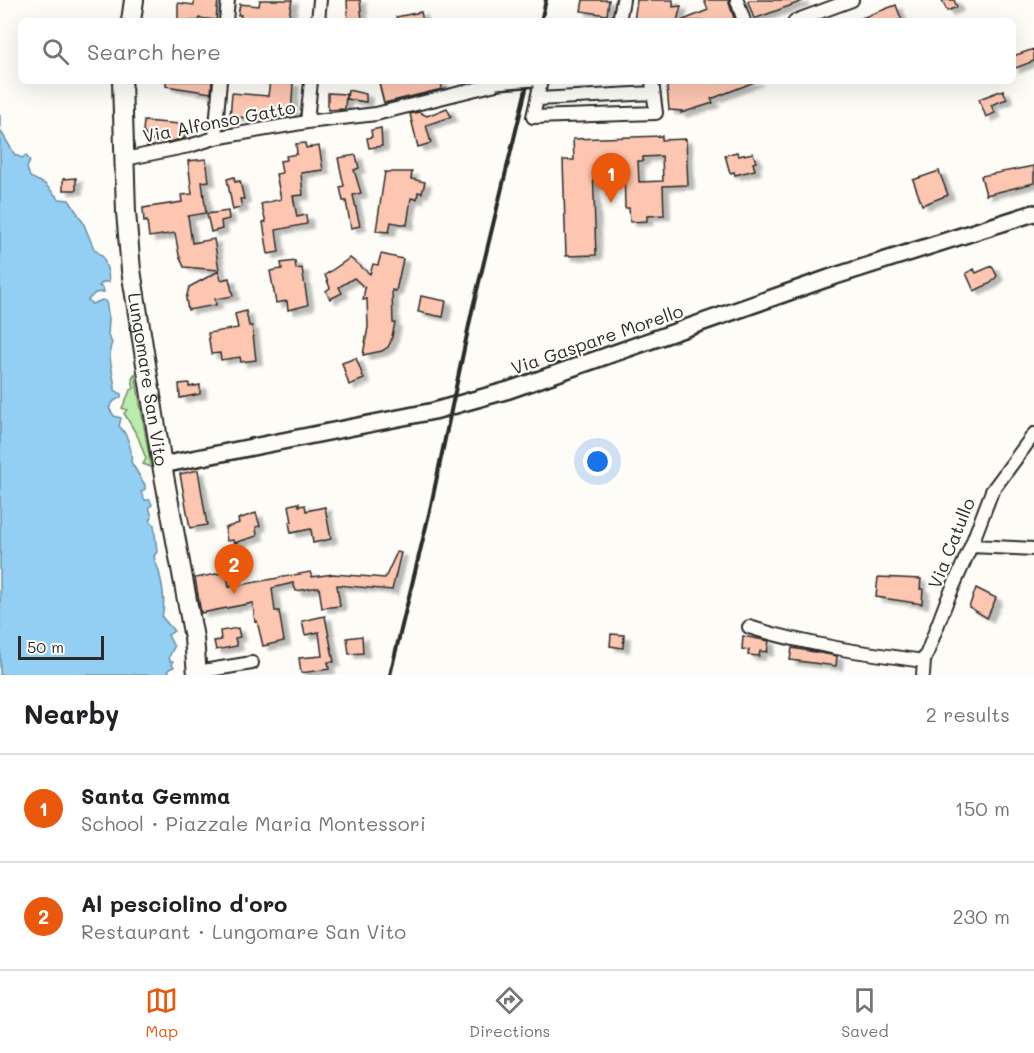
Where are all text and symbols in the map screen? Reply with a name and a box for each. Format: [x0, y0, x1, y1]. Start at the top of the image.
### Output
search box [18, 18, 1016, 84]
icon: search [39, 35, 72, 68]
text: Search here [87, 37, 221, 66]
street label: Via Alfonso Gatto [141, 94, 298, 148]
pin: 1 [592, 154, 630, 203]
street label: Lungomare San Vito [123, 291, 174, 468]
street label: Via Gaspare Morello [508, 298, 687, 380]
your location [583, 447, 612, 476]
street label: Via Catullo [922, 494, 980, 592]
pin: 2 [214, 544, 254, 594]
scale bar [18, 633, 104, 660]
text: 50 m [27, 636, 64, 657]
text: Nearby [24, 697, 119, 731]
text: 2 results [926, 701, 1010, 727]
text: Santa Gemma [81, 781, 231, 810]
text: 1 [39, 795, 48, 821]
text: 150 m [955, 795, 1010, 821]
text: School · Piazzale Maria Montessori [81, 810, 426, 836]
text: Al pesciolino d'oro [81, 889, 287, 918]
text: 2 [38, 903, 49, 929]
text: 230 m [952, 903, 1010, 929]
text: Restaurant · Lungomare San Vito [81, 918, 406, 944]
tab: Map [145, 984, 178, 1041]
tab: Directions [469, 984, 550, 1041]
tab: Saved [841, 984, 889, 1041]

